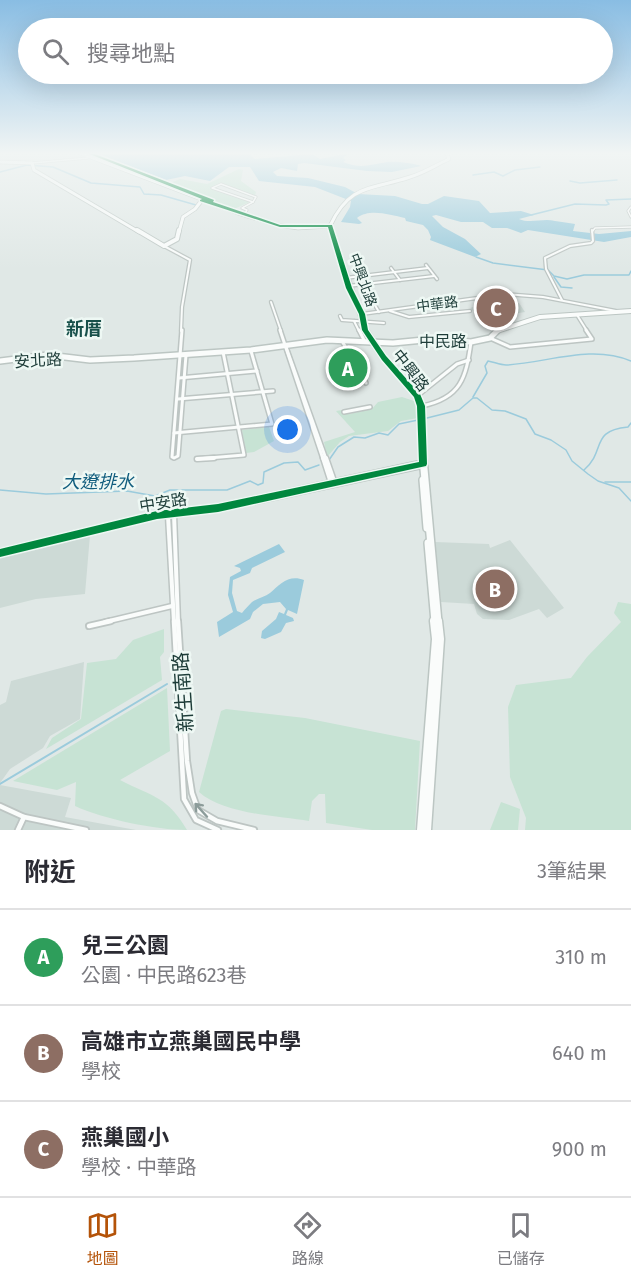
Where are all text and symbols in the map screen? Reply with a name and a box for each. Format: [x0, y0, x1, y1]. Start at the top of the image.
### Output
search box [18, 18, 613, 84]
icon: search [39, 35, 72, 68]
text: 搜尋地點 [87, 40, 175, 67]
street label: 中興北路 [345, 251, 380, 309]
pin: C [476, 286, 516, 330]
street label: 中華路 [415, 293, 459, 316]
district label: 新厝 [66, 318, 102, 340]
street label: 中民路 [419, 332, 467, 351]
pin: A [328, 346, 368, 391]
street label: 中興路 [388, 346, 433, 395]
street label: 安北路 [14, 350, 62, 371]
your location [273, 415, 302, 444]
water label: 大遼排水 [62, 471, 135, 493]
street label: 中安路 [138, 489, 188, 516]
pin: B [476, 566, 514, 612]
street label: 新生南路 [168, 651, 198, 733]
one-way arrow [194, 802, 208, 818]
text: 附近 [24, 857, 76, 888]
text: 3筆結果 [537, 859, 607, 883]
text: 兒三公園 [81, 932, 169, 959]
text: A [38, 945, 49, 969]
text: 310 m [555, 945, 607, 969]
text: 公園 · 中民路623巷 [81, 963, 247, 987]
text: 高雄市立燕巢國民中學 [81, 1028, 301, 1055]
text: B [37, 1041, 50, 1065]
text: 640 m [552, 1041, 607, 1065]
text: 學校 [81, 1059, 121, 1083]
text: 燕巢國小 [81, 1124, 169, 1151]
text: C [38, 1137, 49, 1161]
text: 900 m [552, 1137, 607, 1161]
text: 學校 · 中華路 [81, 1155, 196, 1179]
tab: 地圖 [86, 1209, 119, 1269]
tab: 路線 [291, 1209, 324, 1269]
tab: 已儲存 [497, 1209, 545, 1269]

